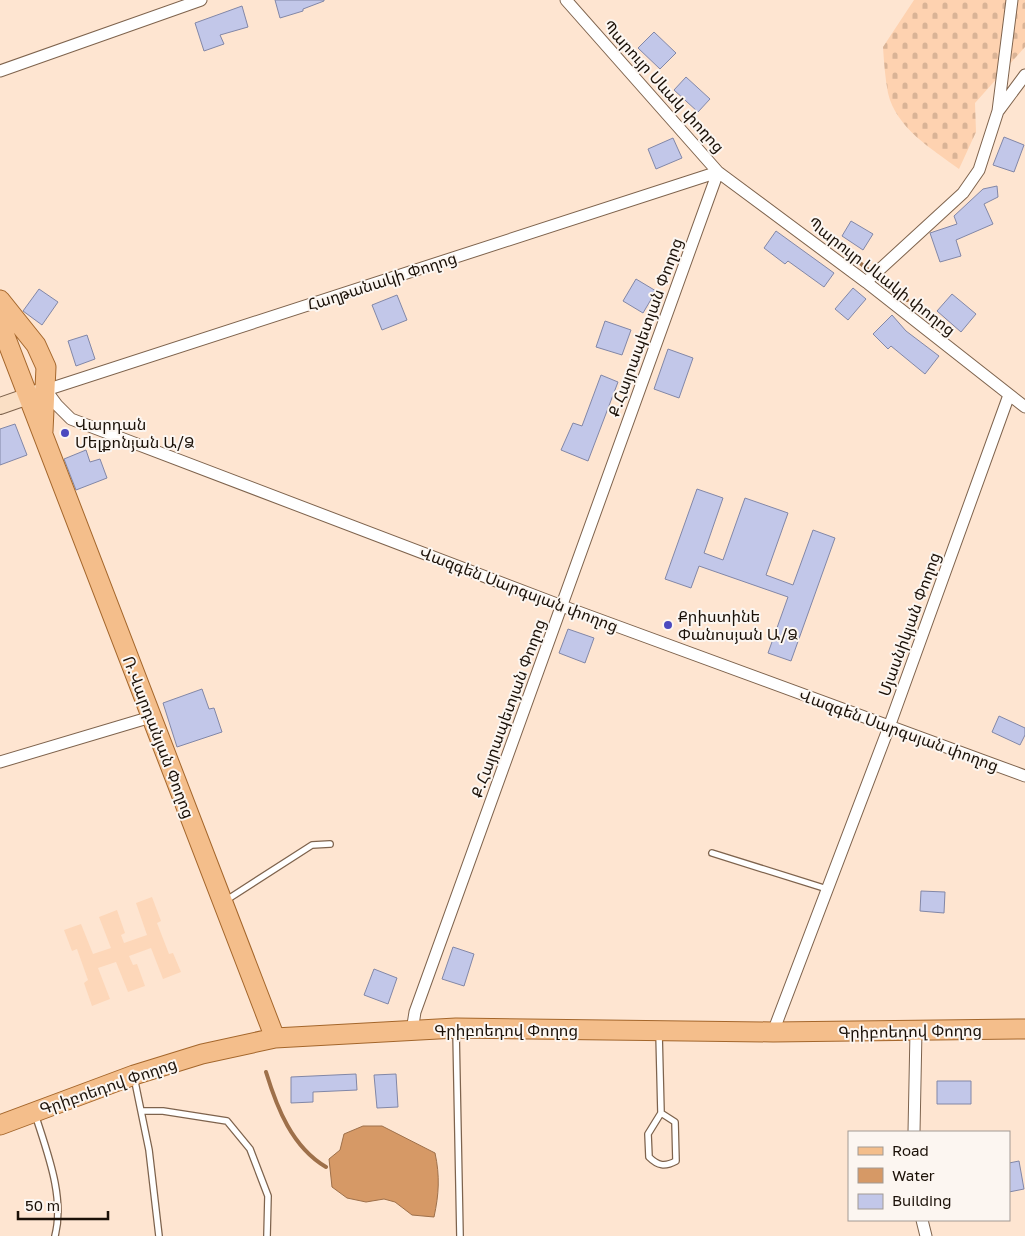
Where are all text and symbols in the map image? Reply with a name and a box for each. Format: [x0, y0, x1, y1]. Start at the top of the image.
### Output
street label: Պարույր Սևակ փողոց [599, 15, 729, 157]
street label: Պարույր Սևակի փողոց [804, 212, 960, 340]
street label: Ք.Հայրապետյան Փողոց [603, 235, 687, 419]
street label: Հաղթանակի Փողոց [305, 247, 459, 315]
place label: Վարդան Մելքոնյան Ա/Ձ [75, 414, 195, 452]
marker: Վարդան Մելքոնյան Ա/Ձ [59, 427, 71, 439]
street label: Վազգեն Սարգսյան փողոց [417, 542, 621, 636]
street label: Մյասնիկյան Փողոց [874, 549, 944, 699]
place label: Քրիստինե Փանոսյան Ա/Ձ [678, 606, 798, 644]
street label: Ք.Հայրապետյան Փողոց [466, 616, 550, 800]
marker: Քրիստինե Փանոսյան Ա/Ձ [662, 619, 674, 631]
street label: Ռ.Վարդանյան Փողոց [119, 653, 199, 821]
street label: Վազգեն Սարգսյան փողոց [796, 685, 1002, 775]
street label: Գրիբոեդով Փողոց [434, 1020, 578, 1040]
street label: Գրիբոեդով Փողոց [838, 1020, 982, 1042]
street label: Գրիբոեդով Փողոց [37, 1053, 179, 1119]
legend [848, 1131, 1010, 1221]
text: Road [892, 1141, 929, 1159]
text: Water [892, 1166, 935, 1184]
scale bar [18, 1188, 108, 1220]
text: Building [892, 1191, 952, 1209]
text: 50 m [25, 1196, 60, 1214]

